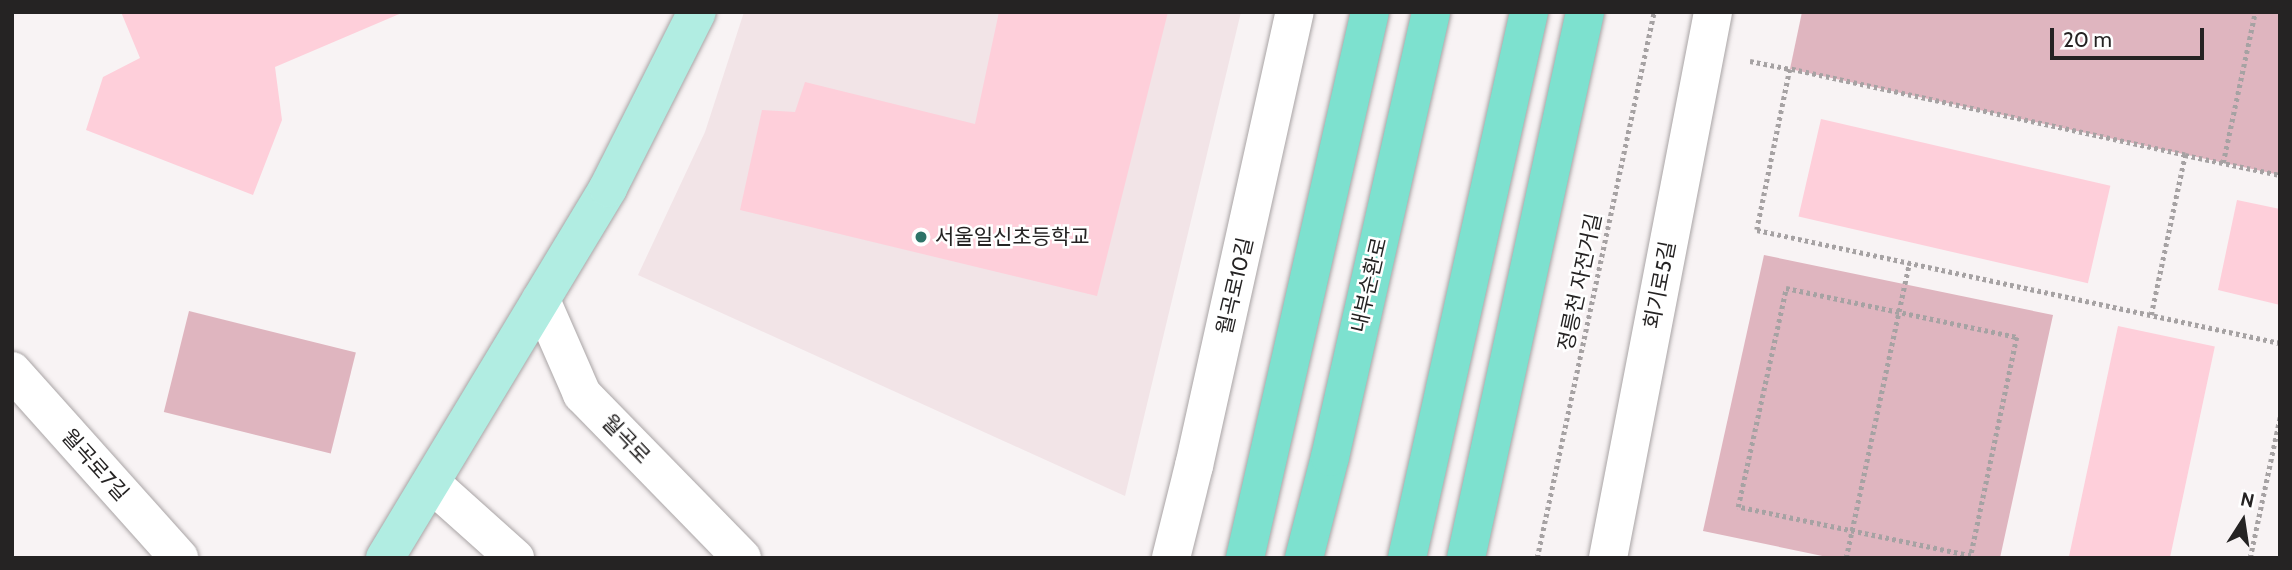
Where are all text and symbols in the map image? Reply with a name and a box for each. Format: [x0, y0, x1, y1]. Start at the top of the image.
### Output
scale bar [2054, 14, 2208, 58]
text: 20 m [2063, 27, 2112, 52]
street label: 정릉천 자전거길 [1553, 211, 1607, 353]
place label: 서울일신초등학교 [935, 224, 1090, 250]
marker: 서울일신초등학교 [913, 229, 929, 245]
street label: 월곡로10길 [1212, 235, 1258, 337]
street label: 내부순환로 [1346, 235, 1392, 335]
street label: 회기로5길 [1639, 239, 1681, 331]
street label: 월곡로 [597, 409, 655, 469]
street label: 월곡로7길 [56, 424, 134, 506]
north arrow [2208, 486, 2278, 556]
text: N [2239, 487, 2256, 513]

